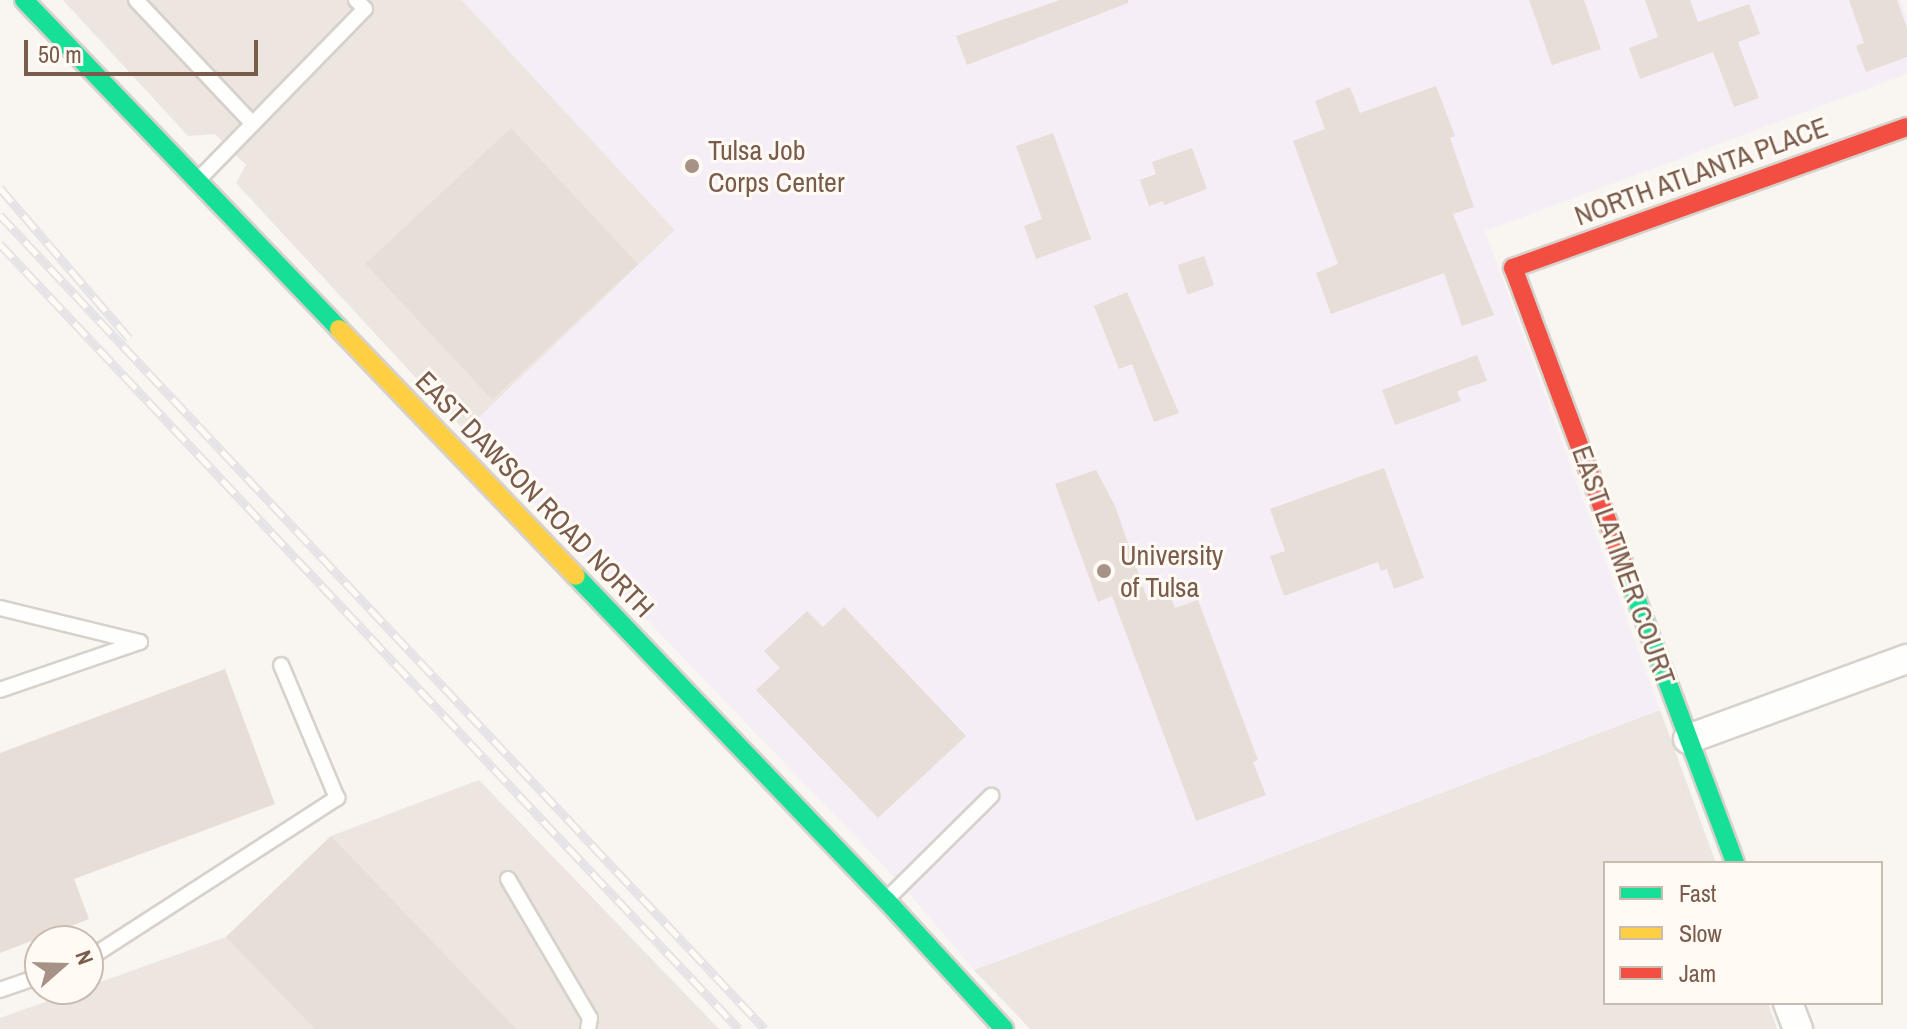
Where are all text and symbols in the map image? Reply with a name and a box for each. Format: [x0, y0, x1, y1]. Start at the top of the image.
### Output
scale bar [28, 24, 262, 74]
text: 50 m [38, 38, 82, 70]
street label: NORTH ATLANTA PLACE [1569, 109, 1833, 233]
place label: Tulsa Job Corps Center [708, 133, 845, 199]
marker: Tulsa Job Corps Center [683, 157, 701, 175]
street label: EAST DAWSON ROAD NORTH [409, 364, 661, 624]
street label: EAST LATIMER COURT [1565, 441, 1683, 689]
place label: University of Tulsa [1120, 538, 1223, 604]
marker: University of Tulsa [1095, 562, 1113, 580]
legend [1603, 861, 1883, 1005]
text: Fast [1679, 877, 1716, 909]
text: Slow [1679, 917, 1722, 949]
north arrow [24, 925, 104, 1005]
text: N [68, 946, 101, 969]
text: Jam [1679, 957, 1716, 989]

